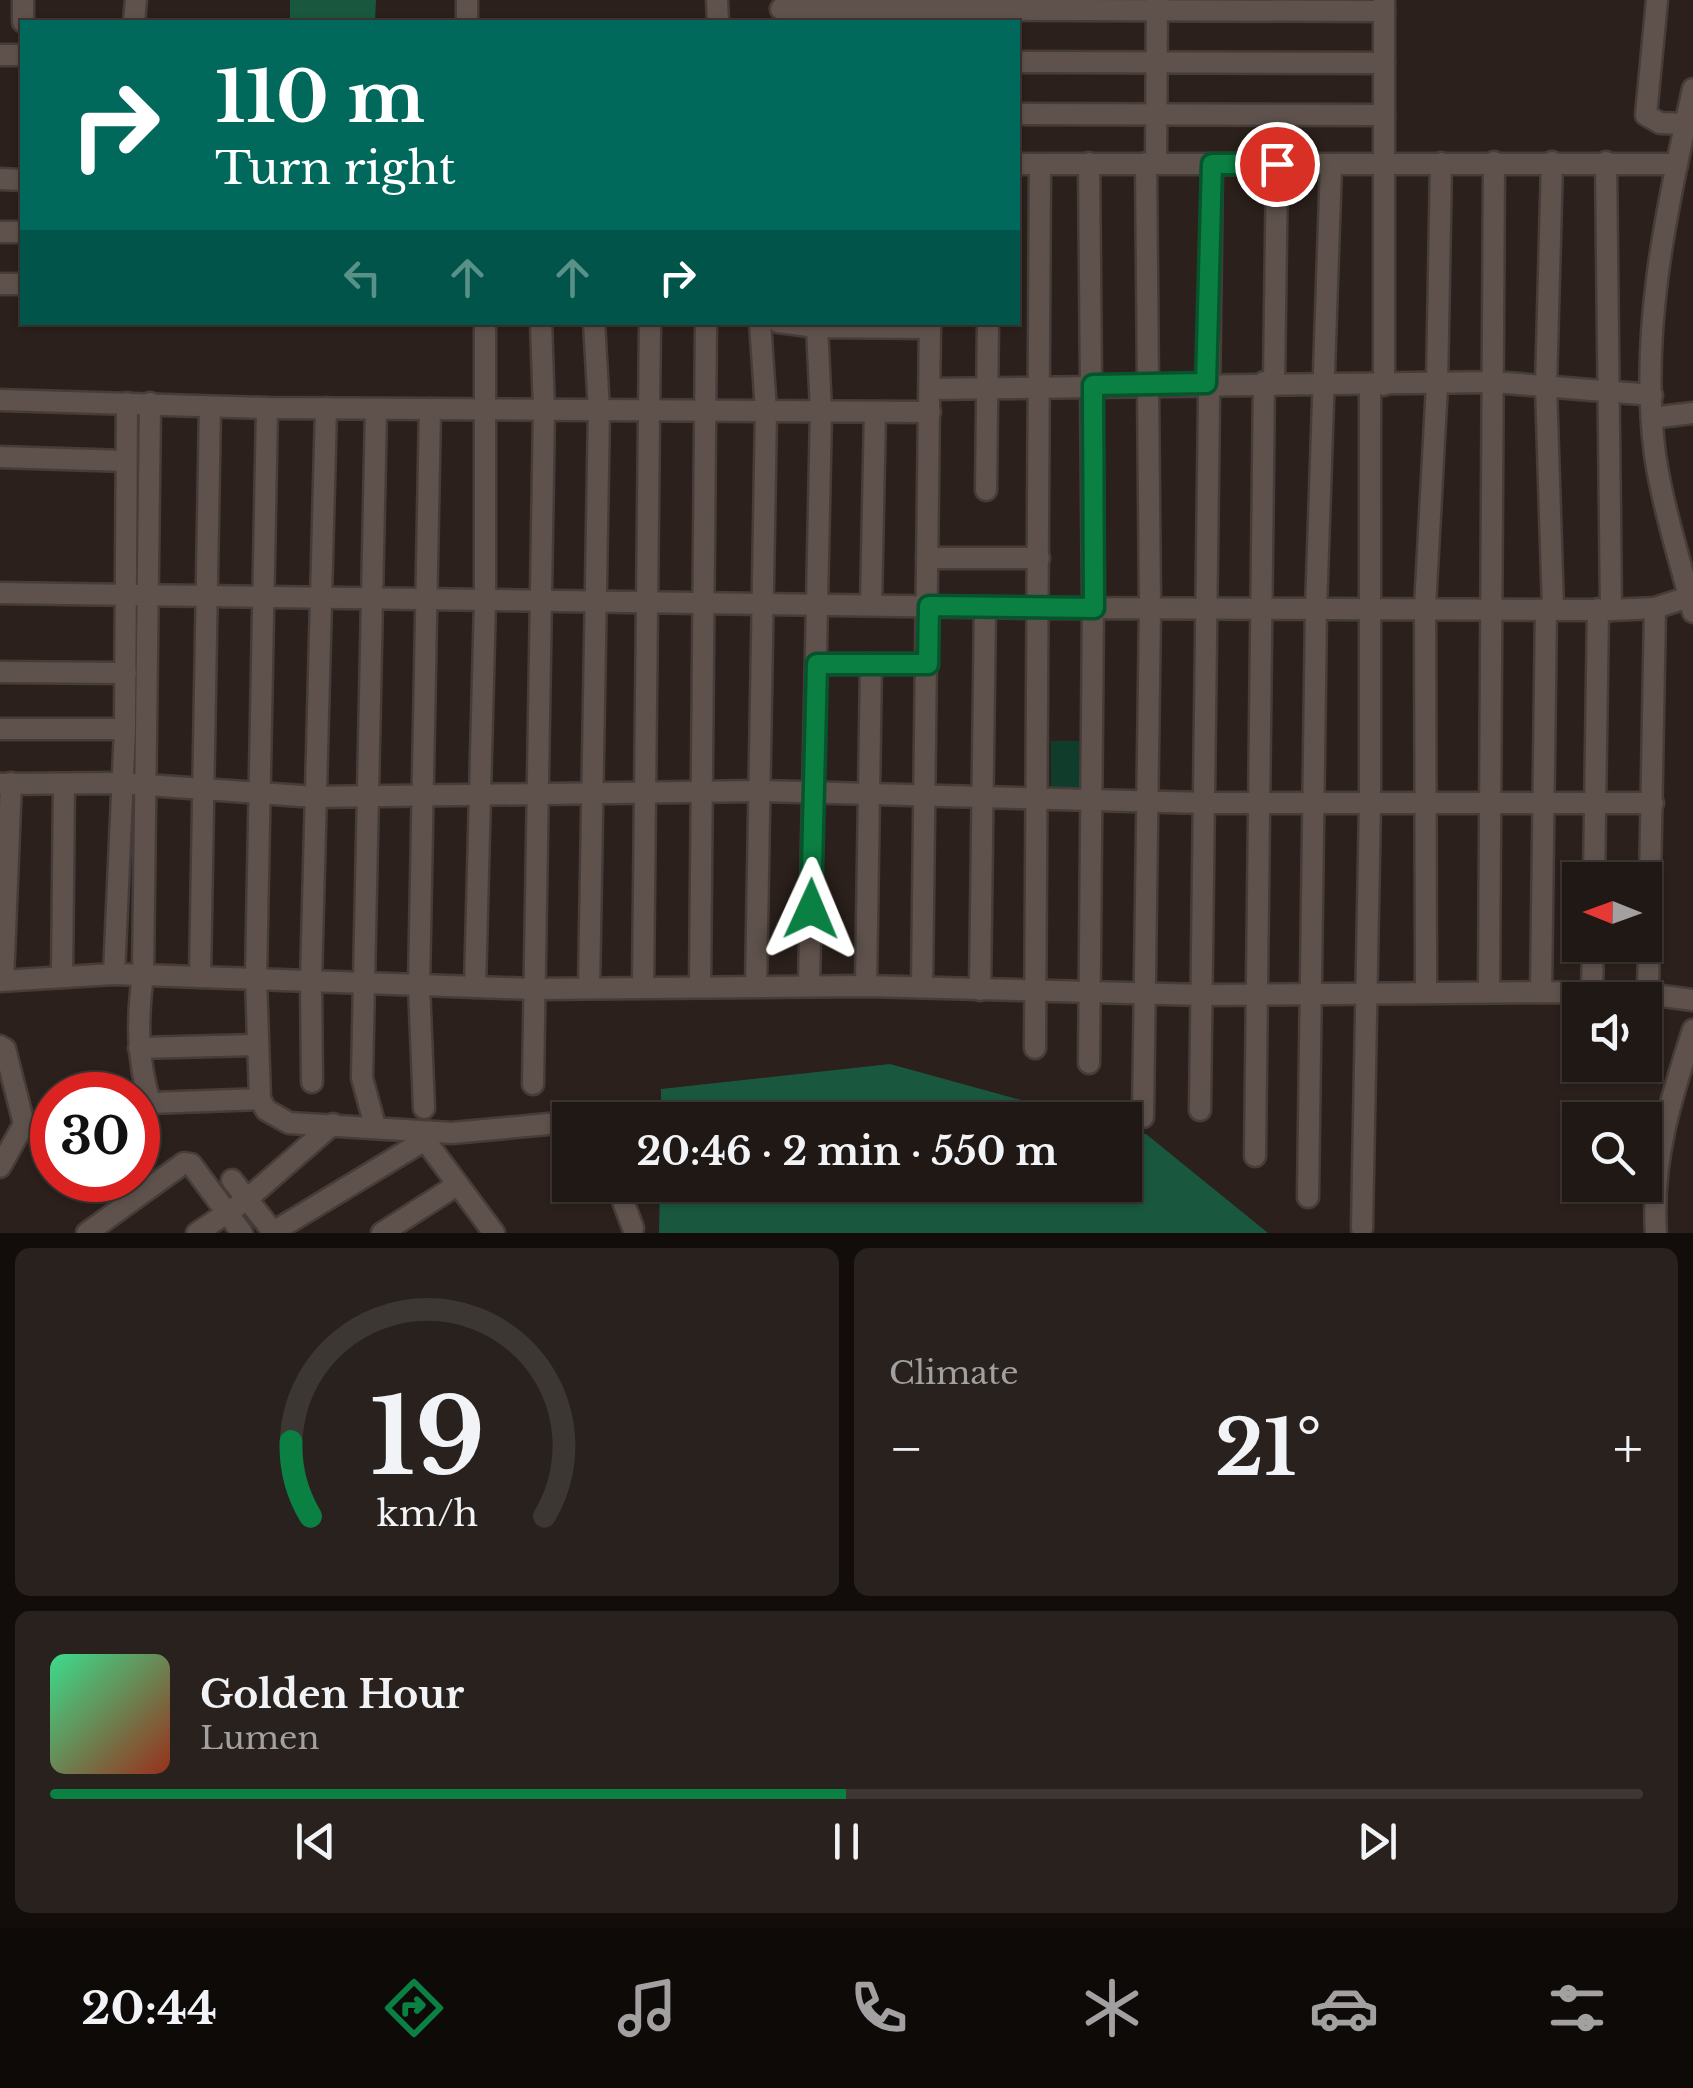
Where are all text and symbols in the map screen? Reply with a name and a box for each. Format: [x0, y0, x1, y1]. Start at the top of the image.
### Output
text: 110 m [215, 54, 425, 141]
icon: right [50, 60, 180, 190]
pin [1235, 122, 1320, 207]
icon: arrive [1250, 137, 1305, 192]
text: Turn right [215, 140, 456, 196]
icon: left [335, 250, 390, 305]
icon: ahead [440, 250, 495, 305]
icon: ahead [545, 250, 600, 305]
icon: right [650, 250, 705, 305]
position arrow [759, 857, 863, 961]
north arrow [1562, 862, 1662, 962]
map controls [1562, 862, 1662, 1202]
button: sound [1562, 982, 1662, 1082]
speed limit sign: 30 [30, 1072, 160, 1202]
button: search [1562, 1102, 1662, 1202]
text: 20:46 · 2 min · 550 m [636, 1128, 1058, 1175]
text: Climate [889, 1353, 1018, 1393]
text: 19 [369, 1373, 485, 1502]
text: 21° [1215, 1402, 1322, 1495]
text: − [889, 1415, 924, 1483]
text: + [1613, 1415, 1643, 1483]
text: km/h [376, 1491, 478, 1536]
text: Golden Hour [200, 1671, 464, 1718]
text: Lumen [200, 1718, 319, 1758]
icon: previous [288, 1814, 343, 1869]
icon: pause [819, 1814, 874, 1869]
icon: next [1350, 1814, 1405, 1869]
icon: directions [379, 1973, 449, 2043]
icon: music [612, 1973, 682, 2043]
icon: phone [844, 1973, 914, 2043]
icon: climate [1077, 1973, 1147, 2043]
icon: car [1309, 1973, 1379, 2043]
icon: filters [1542, 1973, 1612, 2043]
text: 20:44 [81, 1980, 217, 2036]

